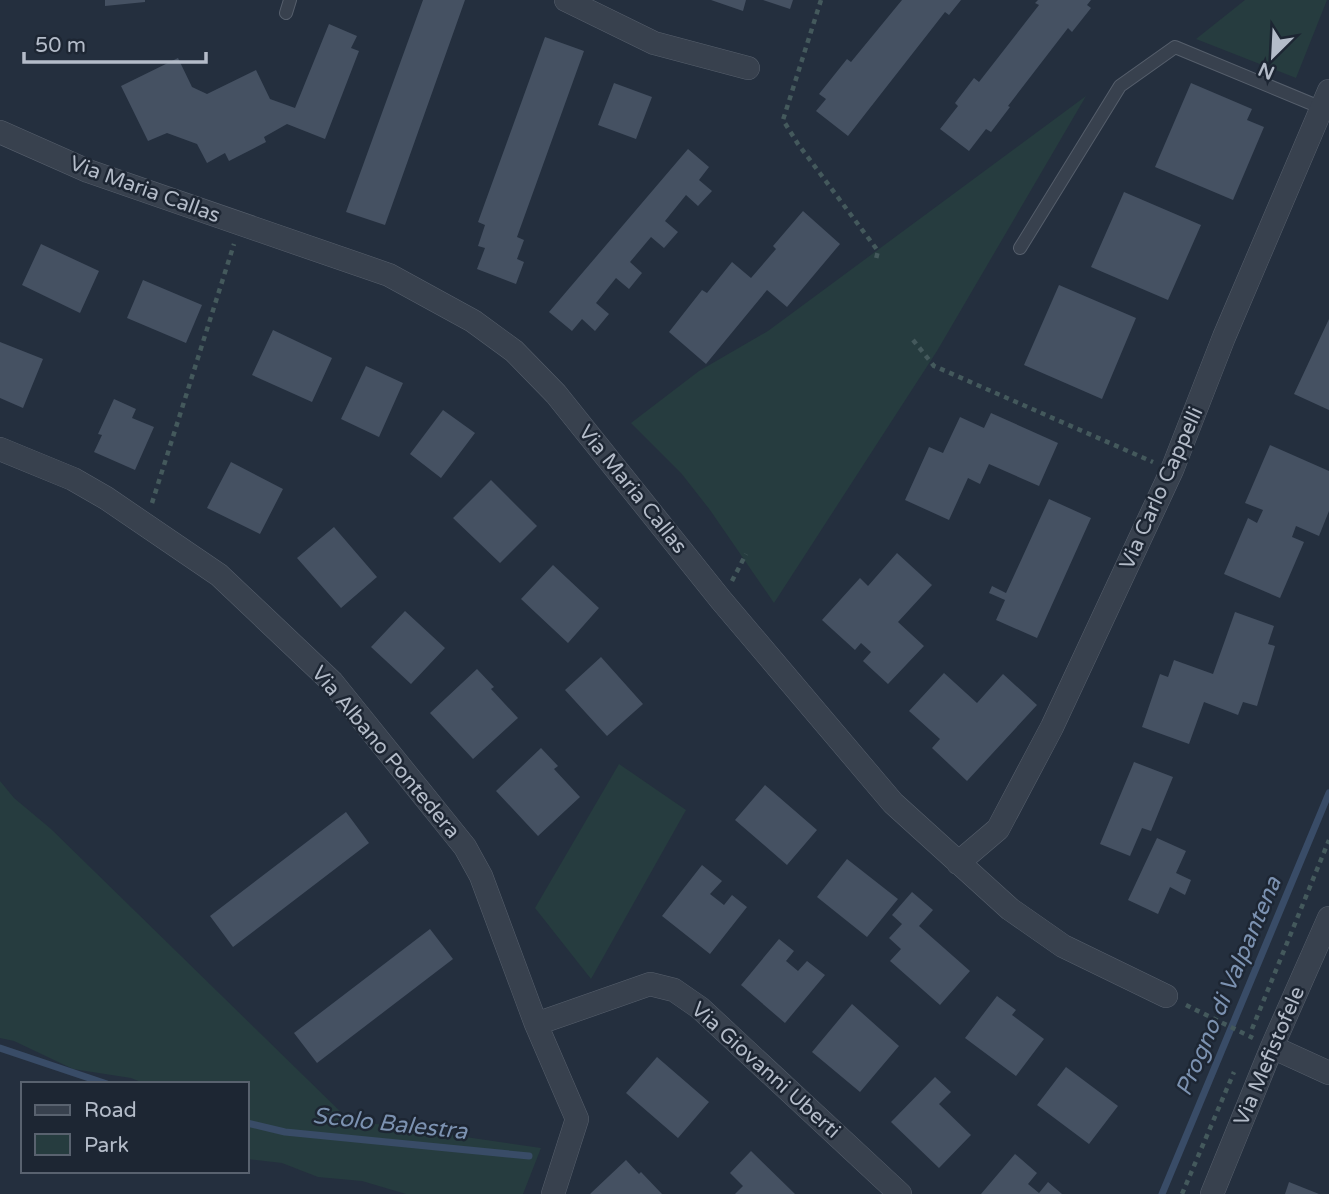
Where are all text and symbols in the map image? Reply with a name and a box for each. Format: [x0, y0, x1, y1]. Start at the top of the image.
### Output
scale bar [24, 21, 206, 65]
north arrow [1238, 21, 1308, 91]
text: 50 m [35, 33, 86, 58]
text: N [1255, 57, 1278, 84]
street label: Via Maria Callas [66, 151, 223, 228]
street label: Via Carlo Cappelli [1114, 403, 1209, 573]
street label: Via Maria Callas [573, 420, 692, 559]
street label: Via Albano Pontedera [306, 661, 465, 844]
water label: Progno di Valpantena [1170, 872, 1288, 1100]
street label: Via Mefistofele [1229, 983, 1310, 1130]
street label: Via Giovanni Uberti [686, 997, 845, 1144]
legend [21, 1082, 248, 1173]
text: Road [84, 1098, 137, 1123]
water label: Scolo Balestra [311, 1102, 470, 1146]
text: Park [84, 1133, 129, 1158]

